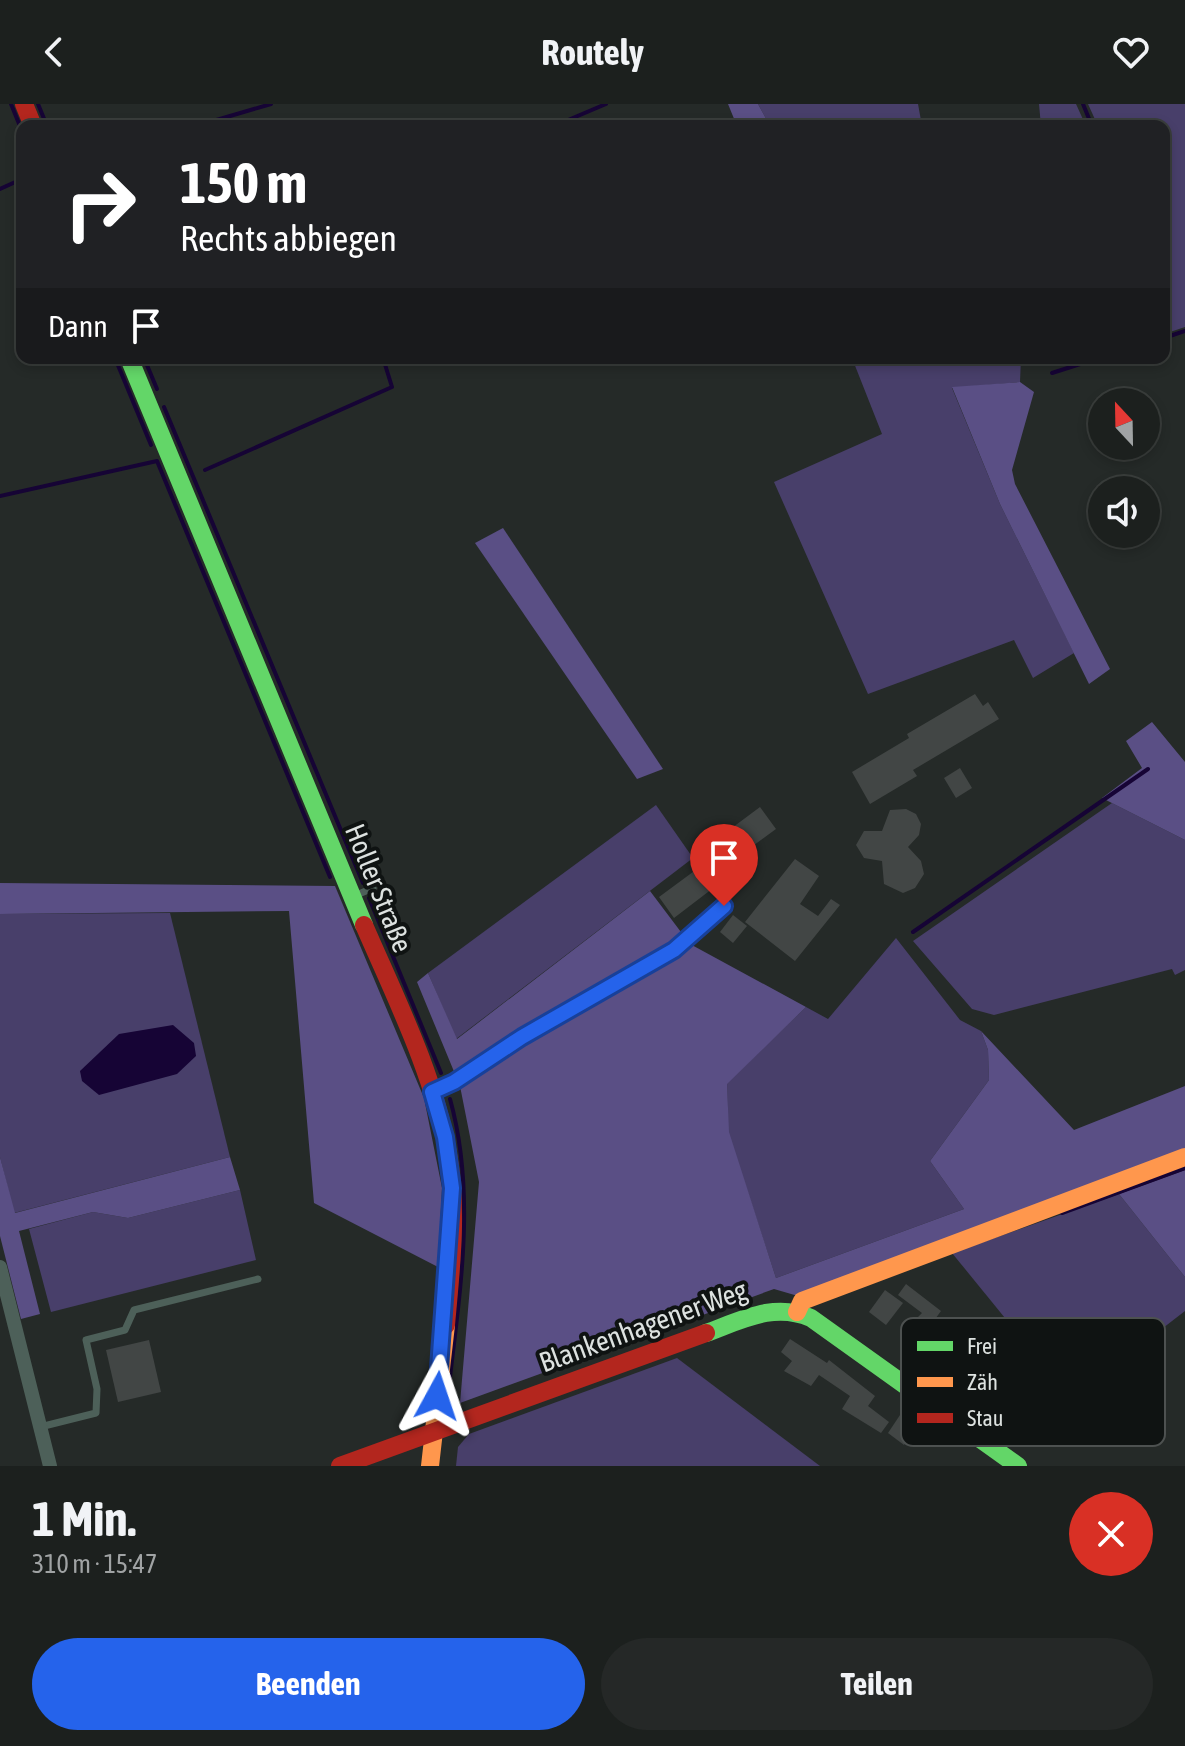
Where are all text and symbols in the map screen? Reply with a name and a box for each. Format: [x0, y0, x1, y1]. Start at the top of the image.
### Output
icon: back [32, 30, 76, 74]
icon: heart [1109, 30, 1153, 74]
text: Routely [541, 31, 644, 73]
text: 150 m [180, 151, 307, 215]
icon: right [48, 152, 152, 256]
text: Rechts abbiegen [180, 217, 397, 259]
icon: arrive [124, 304, 168, 348]
text: Dann [48, 309, 108, 343]
north arrow [1088, 388, 1160, 460]
map controls [1088, 388, 1160, 548]
button: sound [1088, 476, 1160, 548]
street label: Holler Straße [339, 819, 419, 957]
pin [690, 824, 758, 906]
icon: arrive [702, 836, 746, 880]
street label: Blankenhagener Weg [535, 1274, 751, 1378]
legend [901, 1318, 1165, 1446]
text: Frei [967, 1333, 997, 1359]
position arrow [395, 1354, 479, 1438]
text: Zäh [967, 1369, 998, 1395]
text: Stau [967, 1405, 1003, 1431]
text: 1 Min. [32, 1491, 136, 1546]
button: close [1069, 1492, 1153, 1576]
text: 310 m · 15:47 [32, 1549, 157, 1579]
button: Beenden [32, 1638, 585, 1730]
button: Teilen [601, 1638, 1153, 1730]

